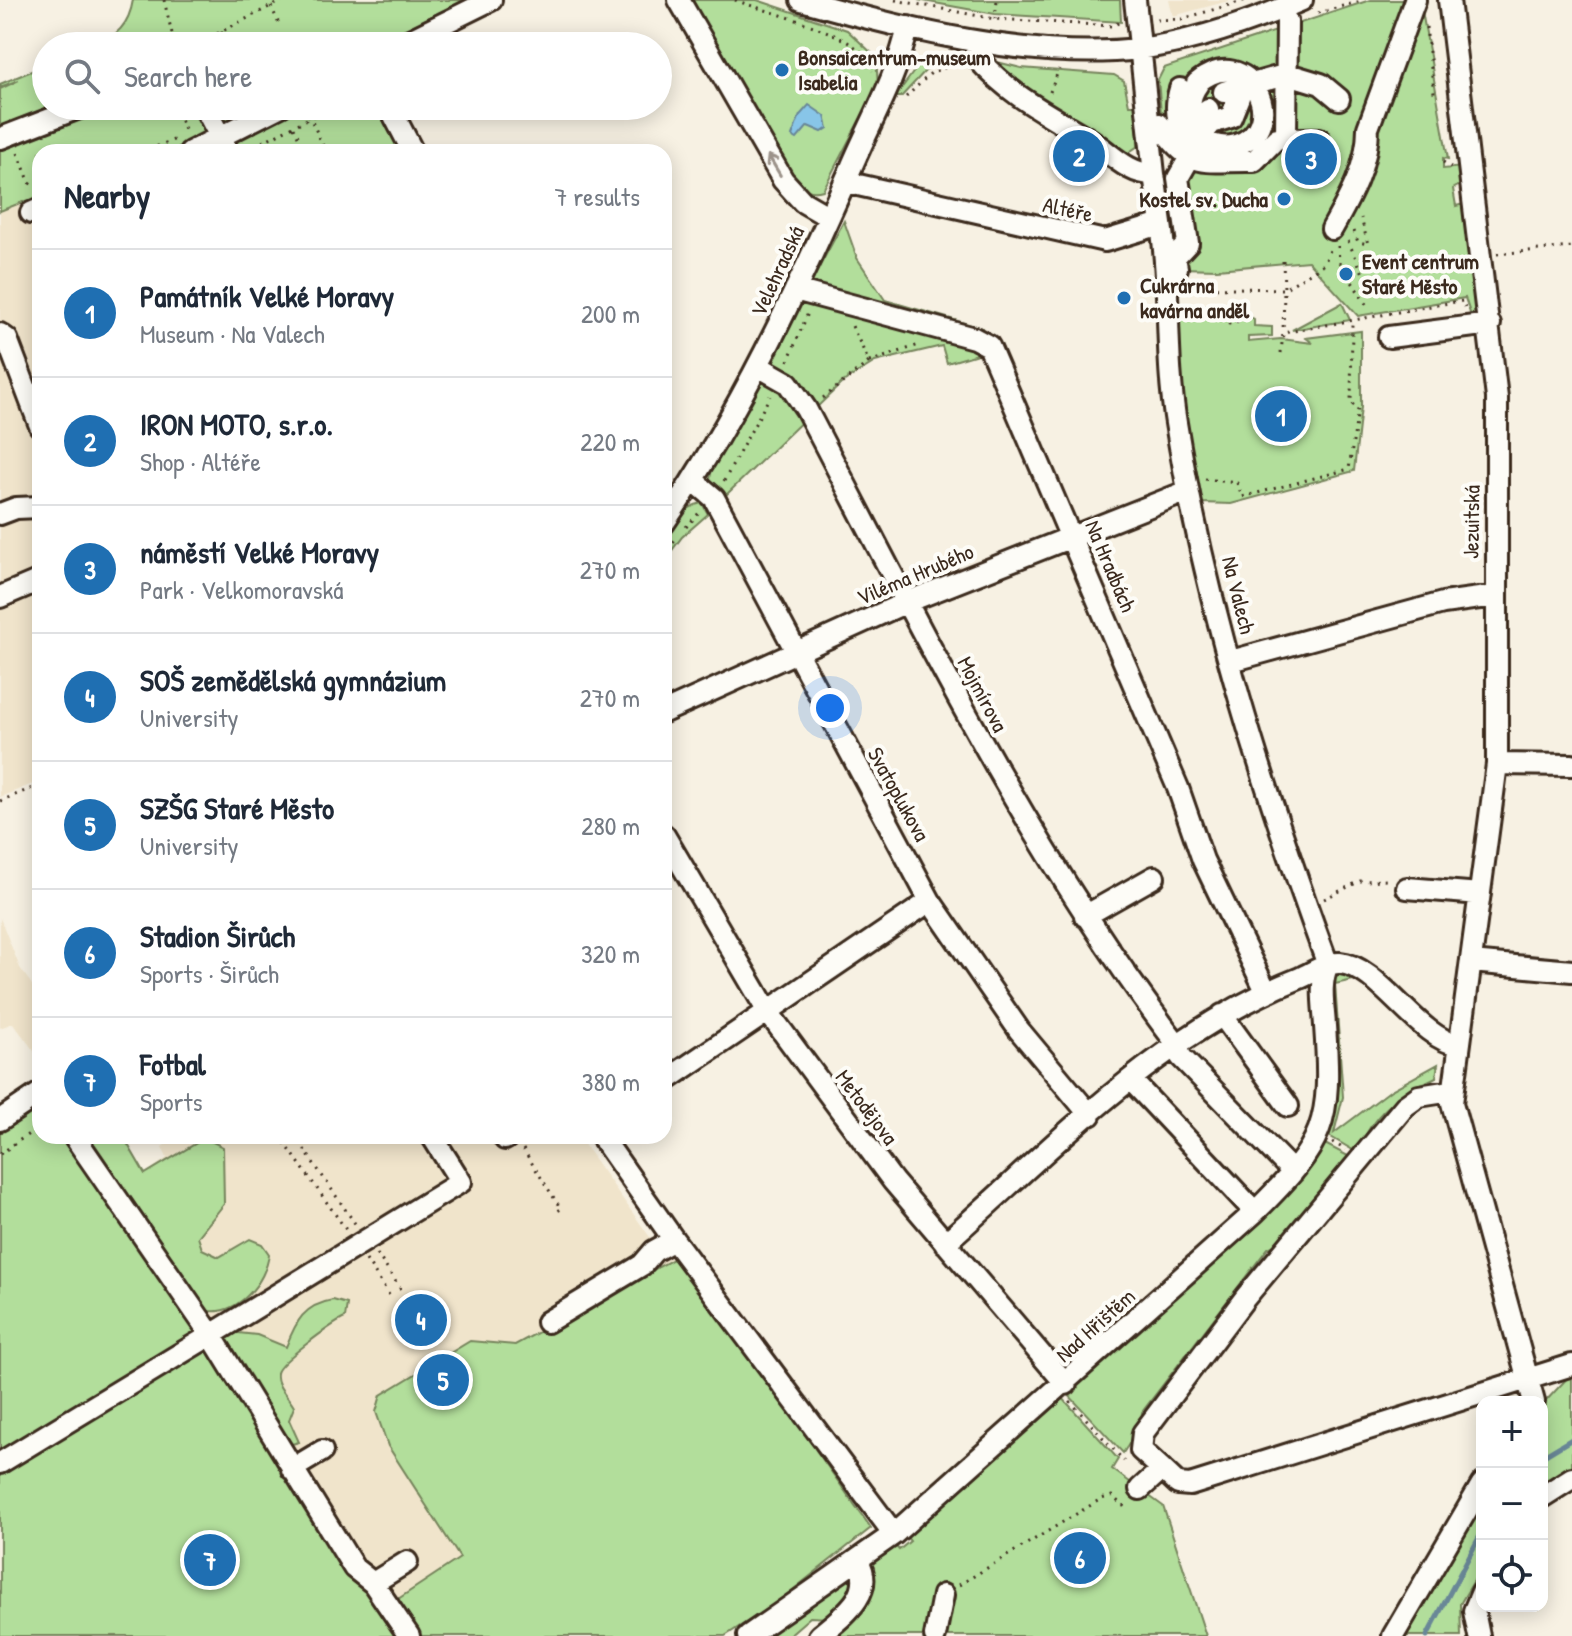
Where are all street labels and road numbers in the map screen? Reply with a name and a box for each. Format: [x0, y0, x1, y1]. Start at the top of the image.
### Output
street label: Altéře [1040, 189, 1096, 229]
street label: Velehradská [743, 220, 811, 321]
street label: Jezuitská [1455, 484, 1487, 559]
street label: Na Hradbách [1078, 516, 1144, 616]
street label: Viléma Hrubého [852, 536, 978, 612]
street label: Na Valech [1215, 553, 1263, 637]
street label: Mojmírova [951, 651, 1016, 737]
street label: Svatoplukova [861, 741, 937, 847]
street label: Metodějova [829, 1063, 905, 1151]
street label: Nad Hřištěm [1049, 1281, 1141, 1369]

